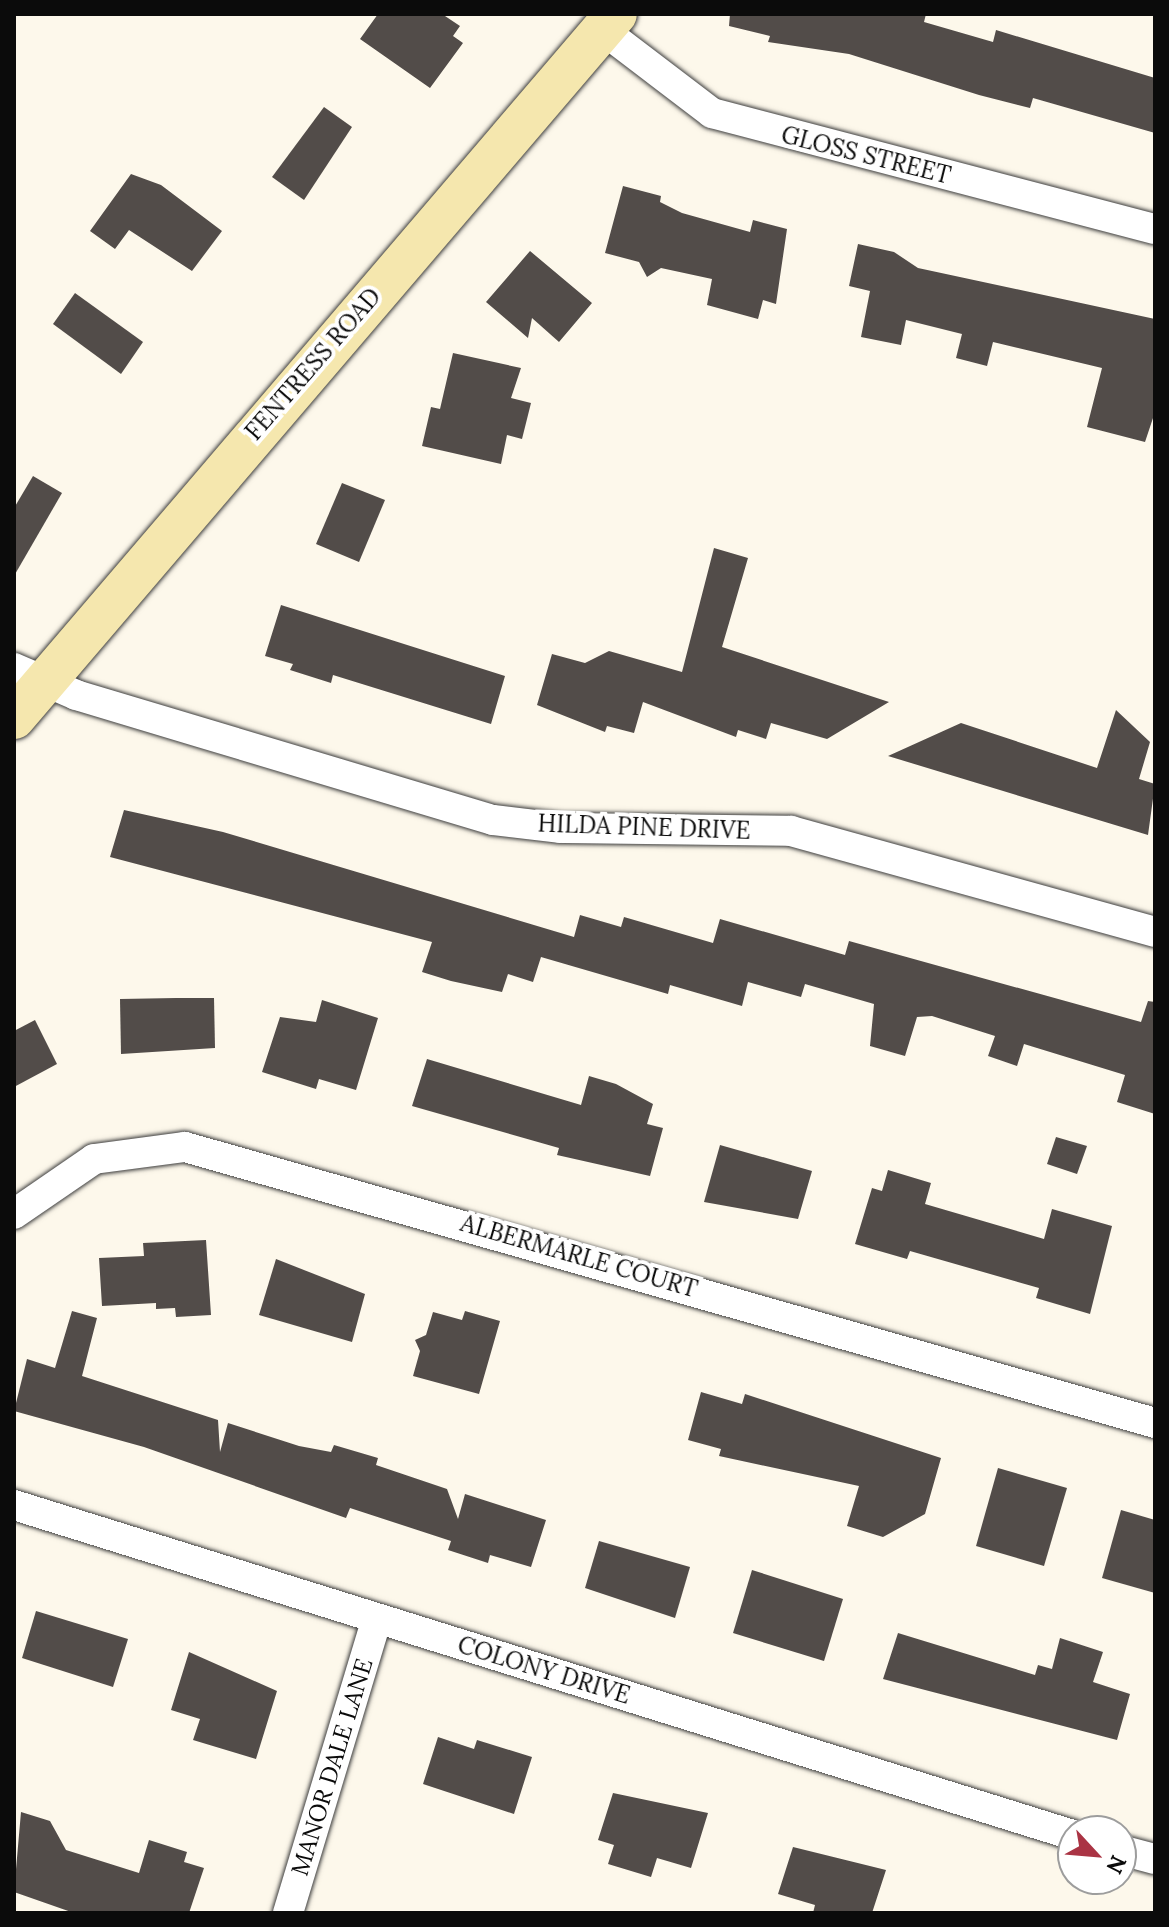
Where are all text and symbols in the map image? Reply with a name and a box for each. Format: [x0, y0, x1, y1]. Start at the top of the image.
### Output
street label: GLOSS STREET [778, 120, 954, 190]
street label: FENTRESS ROAD [239, 282, 387, 446]
street label: HILDA PINE DRIVE [537, 809, 751, 845]
street label: ALBERMARLE COURT [457, 1208, 701, 1304]
street label: COLONY DRIVE [454, 1630, 634, 1710]
street label: MANOR DALE LANE [285, 1655, 379, 1879]
north arrow [1057, 1815, 1137, 1895]
text: N [1100, 1851, 1133, 1878]

